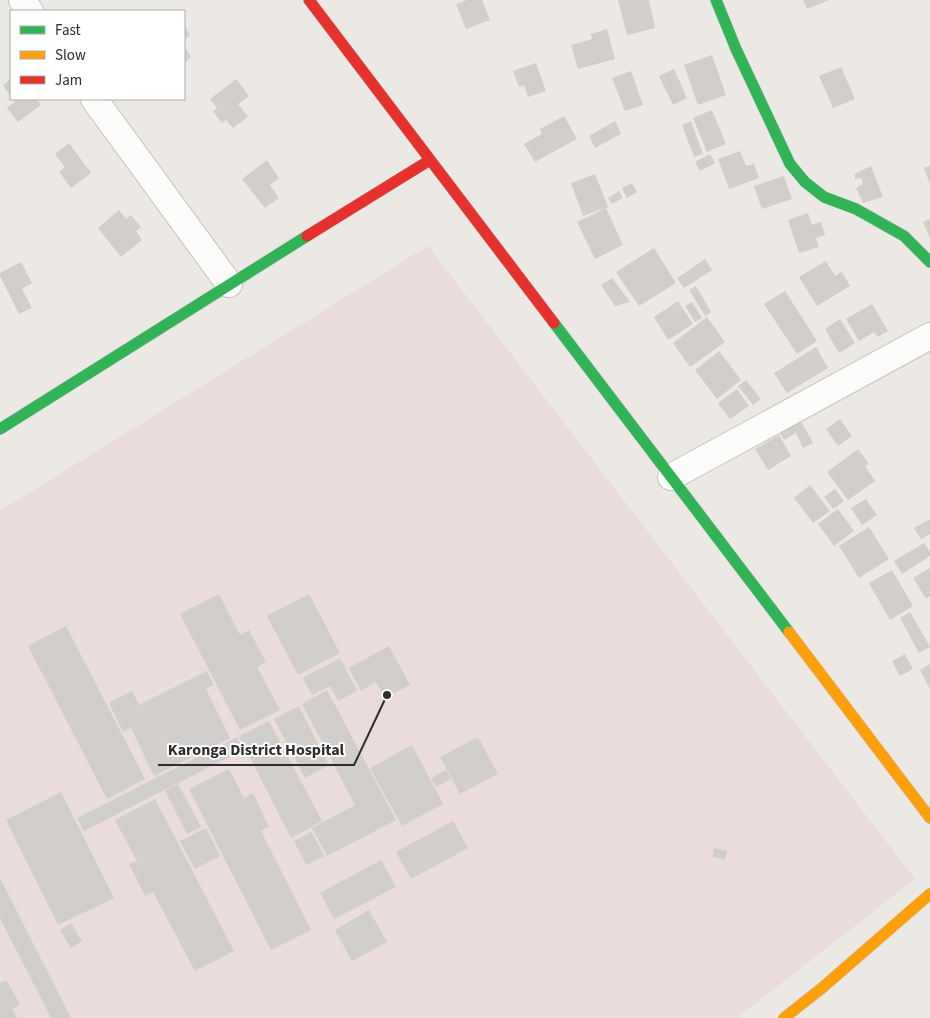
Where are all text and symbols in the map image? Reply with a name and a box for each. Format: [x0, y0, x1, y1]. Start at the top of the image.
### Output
legend [10, 10, 185, 100]
text: Fast [55, 20, 81, 41]
text: Slow [55, 45, 86, 66]
text: Jam [55, 70, 82, 91]
callout: Karonga District Hospital [158, 734, 354, 765]
text: Karonga District Hospital [168, 739, 345, 761]

